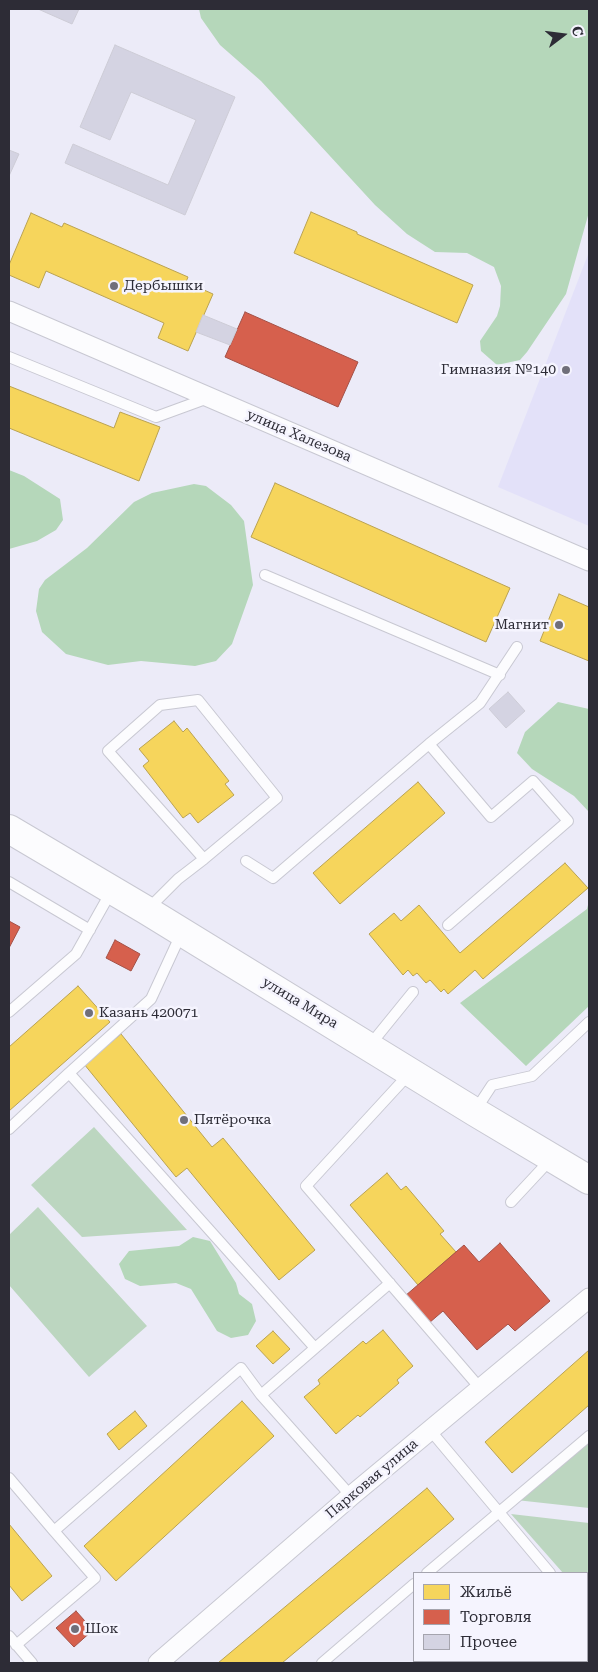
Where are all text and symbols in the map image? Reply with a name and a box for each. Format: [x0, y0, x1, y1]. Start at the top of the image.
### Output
north arrow [538, 10, 588, 60]
text: С [568, 24, 586, 38]
place label: Дербышки [124, 278, 203, 294]
marker: Дербышки [108, 280, 120, 292]
place label: Гимназия №140 [441, 362, 556, 378]
marker: Гимназия №140 [560, 364, 572, 376]
street label: улица Халезова [244, 406, 354, 466]
place label: Магнит [495, 617, 549, 633]
marker: Магнит [553, 619, 565, 631]
street label: улица Мира [259, 974, 341, 1032]
place label: Казань 420071 [99, 1005, 198, 1021]
marker: Казань 420071 [83, 1007, 95, 1019]
place label: Пятёрочка [194, 1112, 271, 1128]
marker: Пятёрочка [178, 1114, 190, 1126]
street label: Парковая улица [323, 1436, 421, 1522]
legend [413, 1572, 588, 1662]
text: Жильё [460, 1583, 512, 1601]
text: Торговля [460, 1608, 531, 1626]
place label: Шок [85, 1621, 118, 1637]
marker: Шок [69, 1623, 81, 1635]
text: Прочее [460, 1633, 517, 1651]

